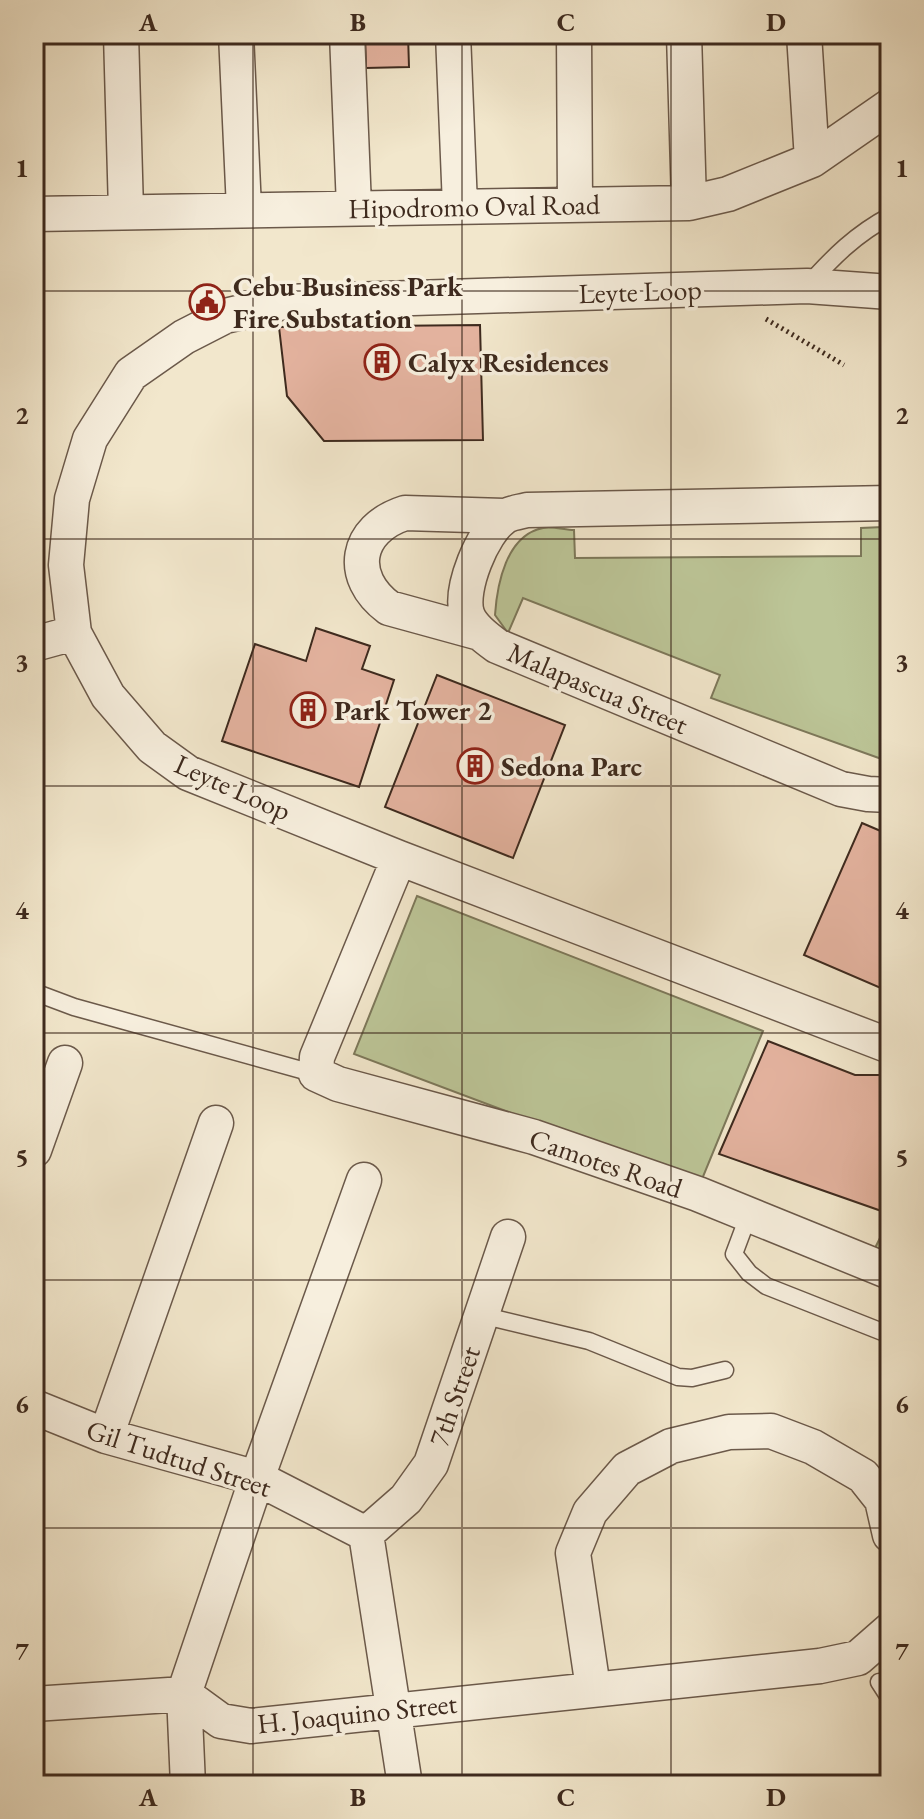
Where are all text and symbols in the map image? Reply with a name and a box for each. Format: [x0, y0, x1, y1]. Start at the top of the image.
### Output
text: A [138, 5, 158, 39]
text: B [350, 5, 366, 39]
text: C [557, 5, 575, 39]
text: D [766, 5, 786, 39]
text: 1 [15, 151, 29, 185]
text: 1 [895, 151, 909, 185]
street label: Hipodromo Oval Road [348, 186, 601, 226]
place label: Cebu Business Park Fire Substation [233, 268, 463, 336]
street label: Leyte Loop [578, 271, 702, 311]
public building icon: Cebu Business Park Fire Substation [188, 283, 226, 321]
building icon: Calyx Residences [363, 343, 401, 381]
place label: Calyx Residences [408, 344, 609, 380]
text: 2 [15, 398, 29, 432]
text: 2 [895, 398, 909, 432]
street label: Malapascua Street [502, 634, 694, 742]
text: 3 [15, 645, 29, 679]
text: 3 [895, 645, 909, 679]
building icon: Park Tower 2 [289, 691, 327, 729]
place label: Park Tower 2 [334, 692, 492, 728]
street label: Leyte Loop [169, 745, 297, 829]
building icon: Sedona Parc [456, 747, 494, 785]
place label: Sedona Parc [501, 748, 642, 784]
text: 4 [15, 893, 29, 927]
text: 4 [895, 893, 909, 927]
street label: Camotes Road [525, 1120, 688, 1206]
text: 5 [15, 1140, 29, 1174]
text: 5 [895, 1140, 909, 1174]
street label: 7th Street [420, 1341, 488, 1451]
text: 6 [15, 1387, 29, 1421]
text: 6 [895, 1387, 909, 1421]
street label: Gil Tudtud Street [82, 1411, 276, 1505]
text: 7 [15, 1634, 29, 1668]
text: 7 [895, 1634, 909, 1668]
street label: H. Joaquino Street [255, 1685, 459, 1741]
text: A [138, 1780, 158, 1814]
text: B [350, 1780, 366, 1814]
text: C [557, 1780, 575, 1814]
text: D [766, 1780, 786, 1814]

